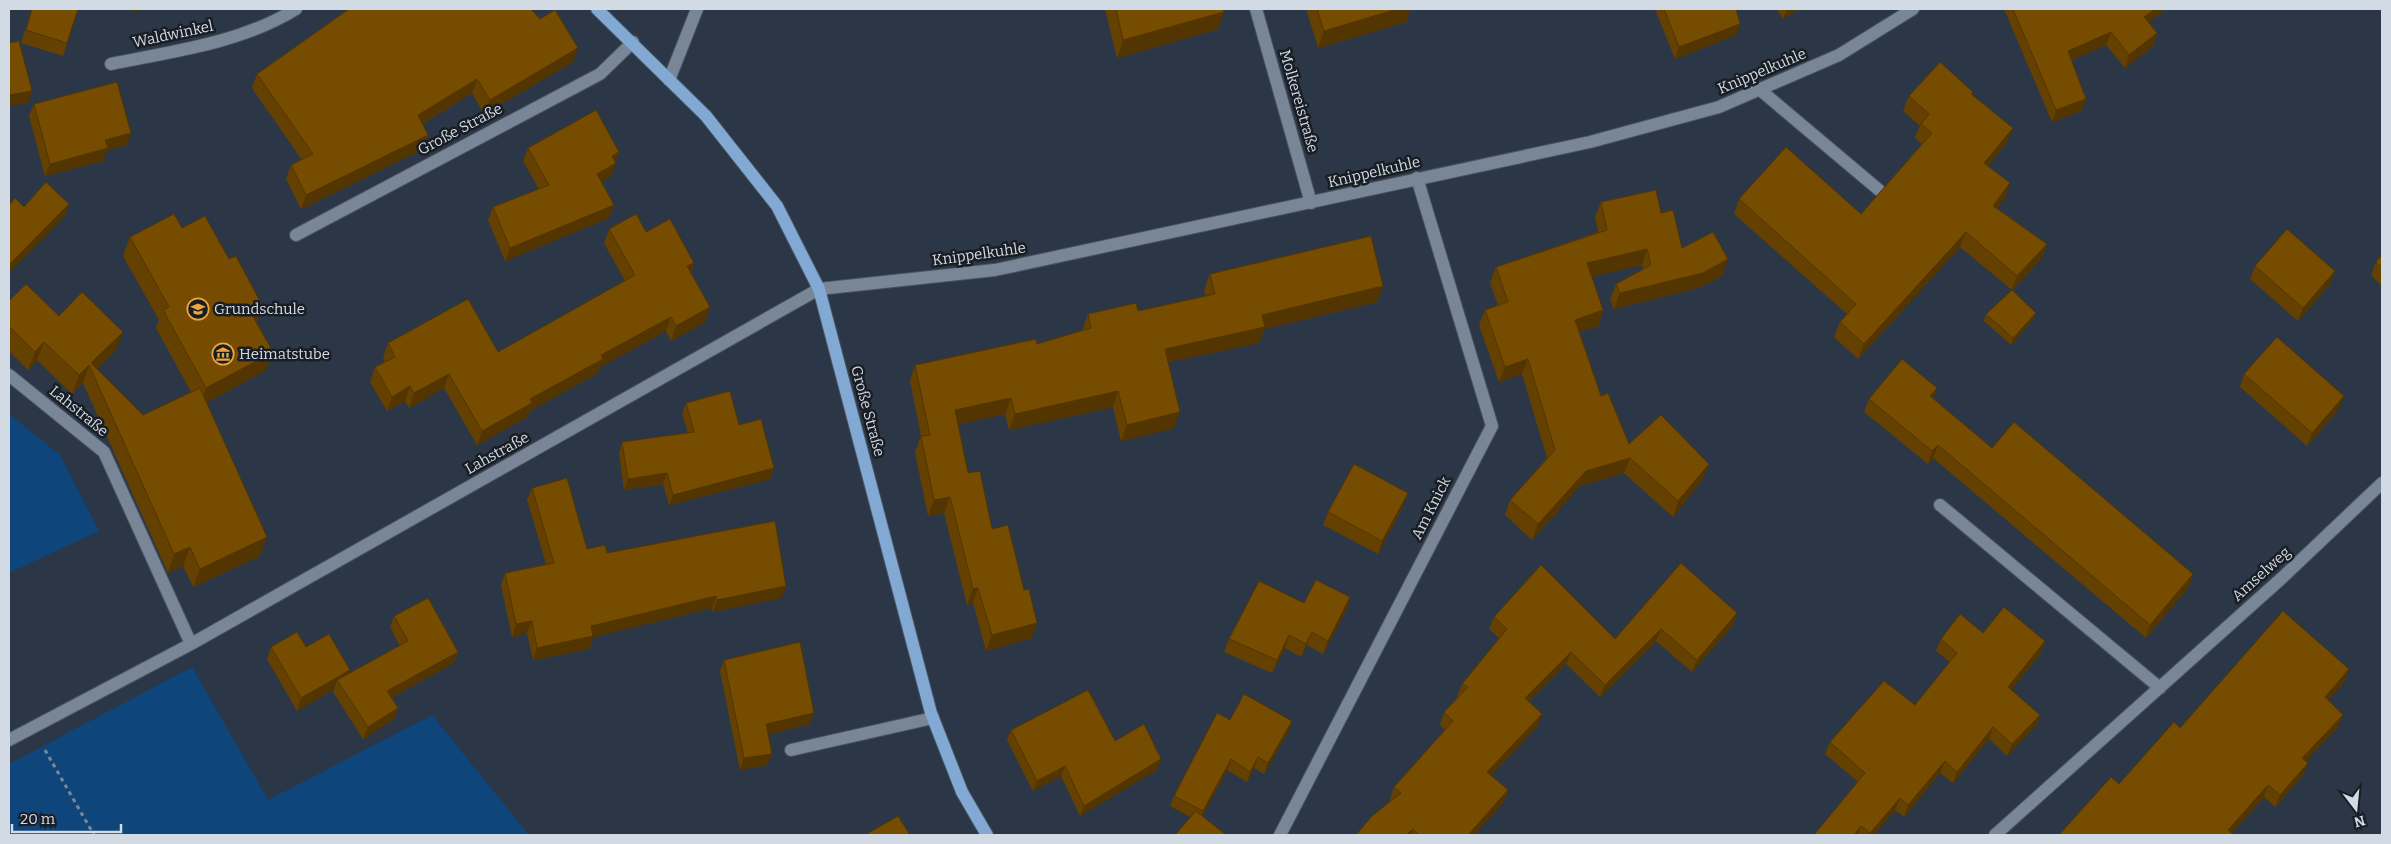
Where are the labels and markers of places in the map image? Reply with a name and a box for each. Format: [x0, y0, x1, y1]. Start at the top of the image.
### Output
school or university icon: Grundschule [186, 297, 210, 321]
place label: Grundschule [214, 300, 305, 318]
museum icon: Heimatstube [211, 342, 235, 366]
place label: Heimatstube [239, 345, 330, 363]

